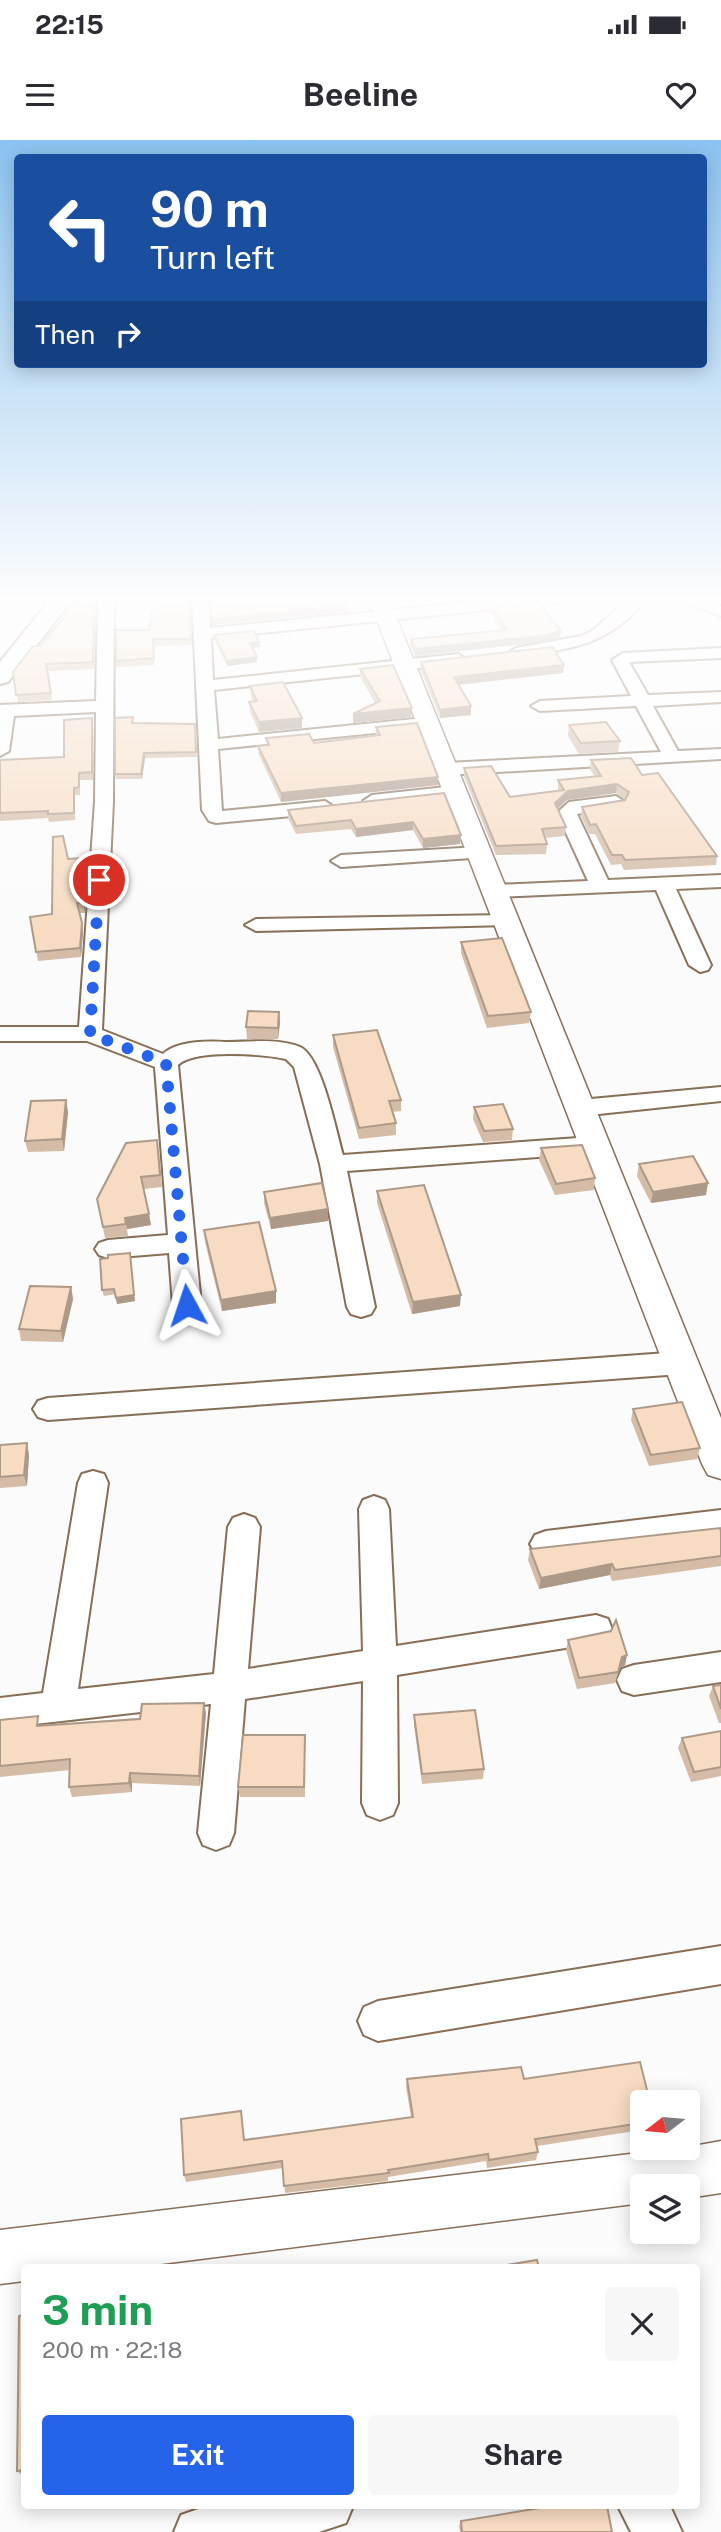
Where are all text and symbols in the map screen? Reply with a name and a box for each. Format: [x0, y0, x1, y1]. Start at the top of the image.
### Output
text: 22:15 [35, 9, 104, 40]
icon: menu [21, 76, 59, 114]
text: Beeline [303, 76, 418, 113]
icon: heart [662, 76, 700, 114]
text: 90 m [150, 180, 269, 238]
icon: left [35, 182, 126, 273]
text: Turn left [150, 239, 275, 276]
icon: right [109, 315, 147, 353]
text: Then [35, 319, 95, 350]
pin [69, 850, 129, 910]
icon: arrive [80, 861, 118, 899]
position arrow [150, 1268, 224, 1342]
north arrow [630, 2090, 700, 2160]
map controls [630, 2090, 700, 2244]
button: layers [630, 2174, 700, 2244]
text: 3 min [42, 2285, 153, 2334]
button: close [605, 2287, 679, 2361]
text: 200 m · 22:18 [42, 2336, 182, 2363]
button: Exit [42, 2415, 354, 2495]
button: Share [368, 2415, 679, 2495]

